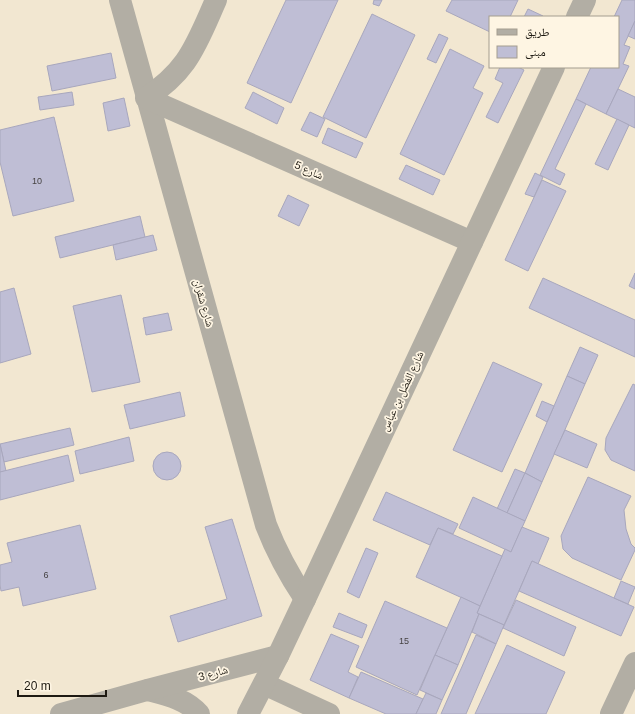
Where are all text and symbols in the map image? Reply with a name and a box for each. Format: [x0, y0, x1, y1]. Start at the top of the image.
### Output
legend [489, 16, 619, 68]
text: طريق [525, 25, 550, 39]
text: مبنى [525, 45, 546, 59]
street label: شارع 5 [292, 158, 325, 183]
house number: 10 [32, 176, 42, 186]
street label: شارع شقران [191, 278, 217, 328]
street label: شارع الفضل بن عباس [378, 349, 427, 433]
house number: 6 [43, 570, 49, 580]
house number: 15 [399, 636, 409, 646]
street label: شارع 3 [197, 663, 229, 684]
scale bar [18, 672, 106, 698]
text: 20 m [24, 679, 51, 693]

